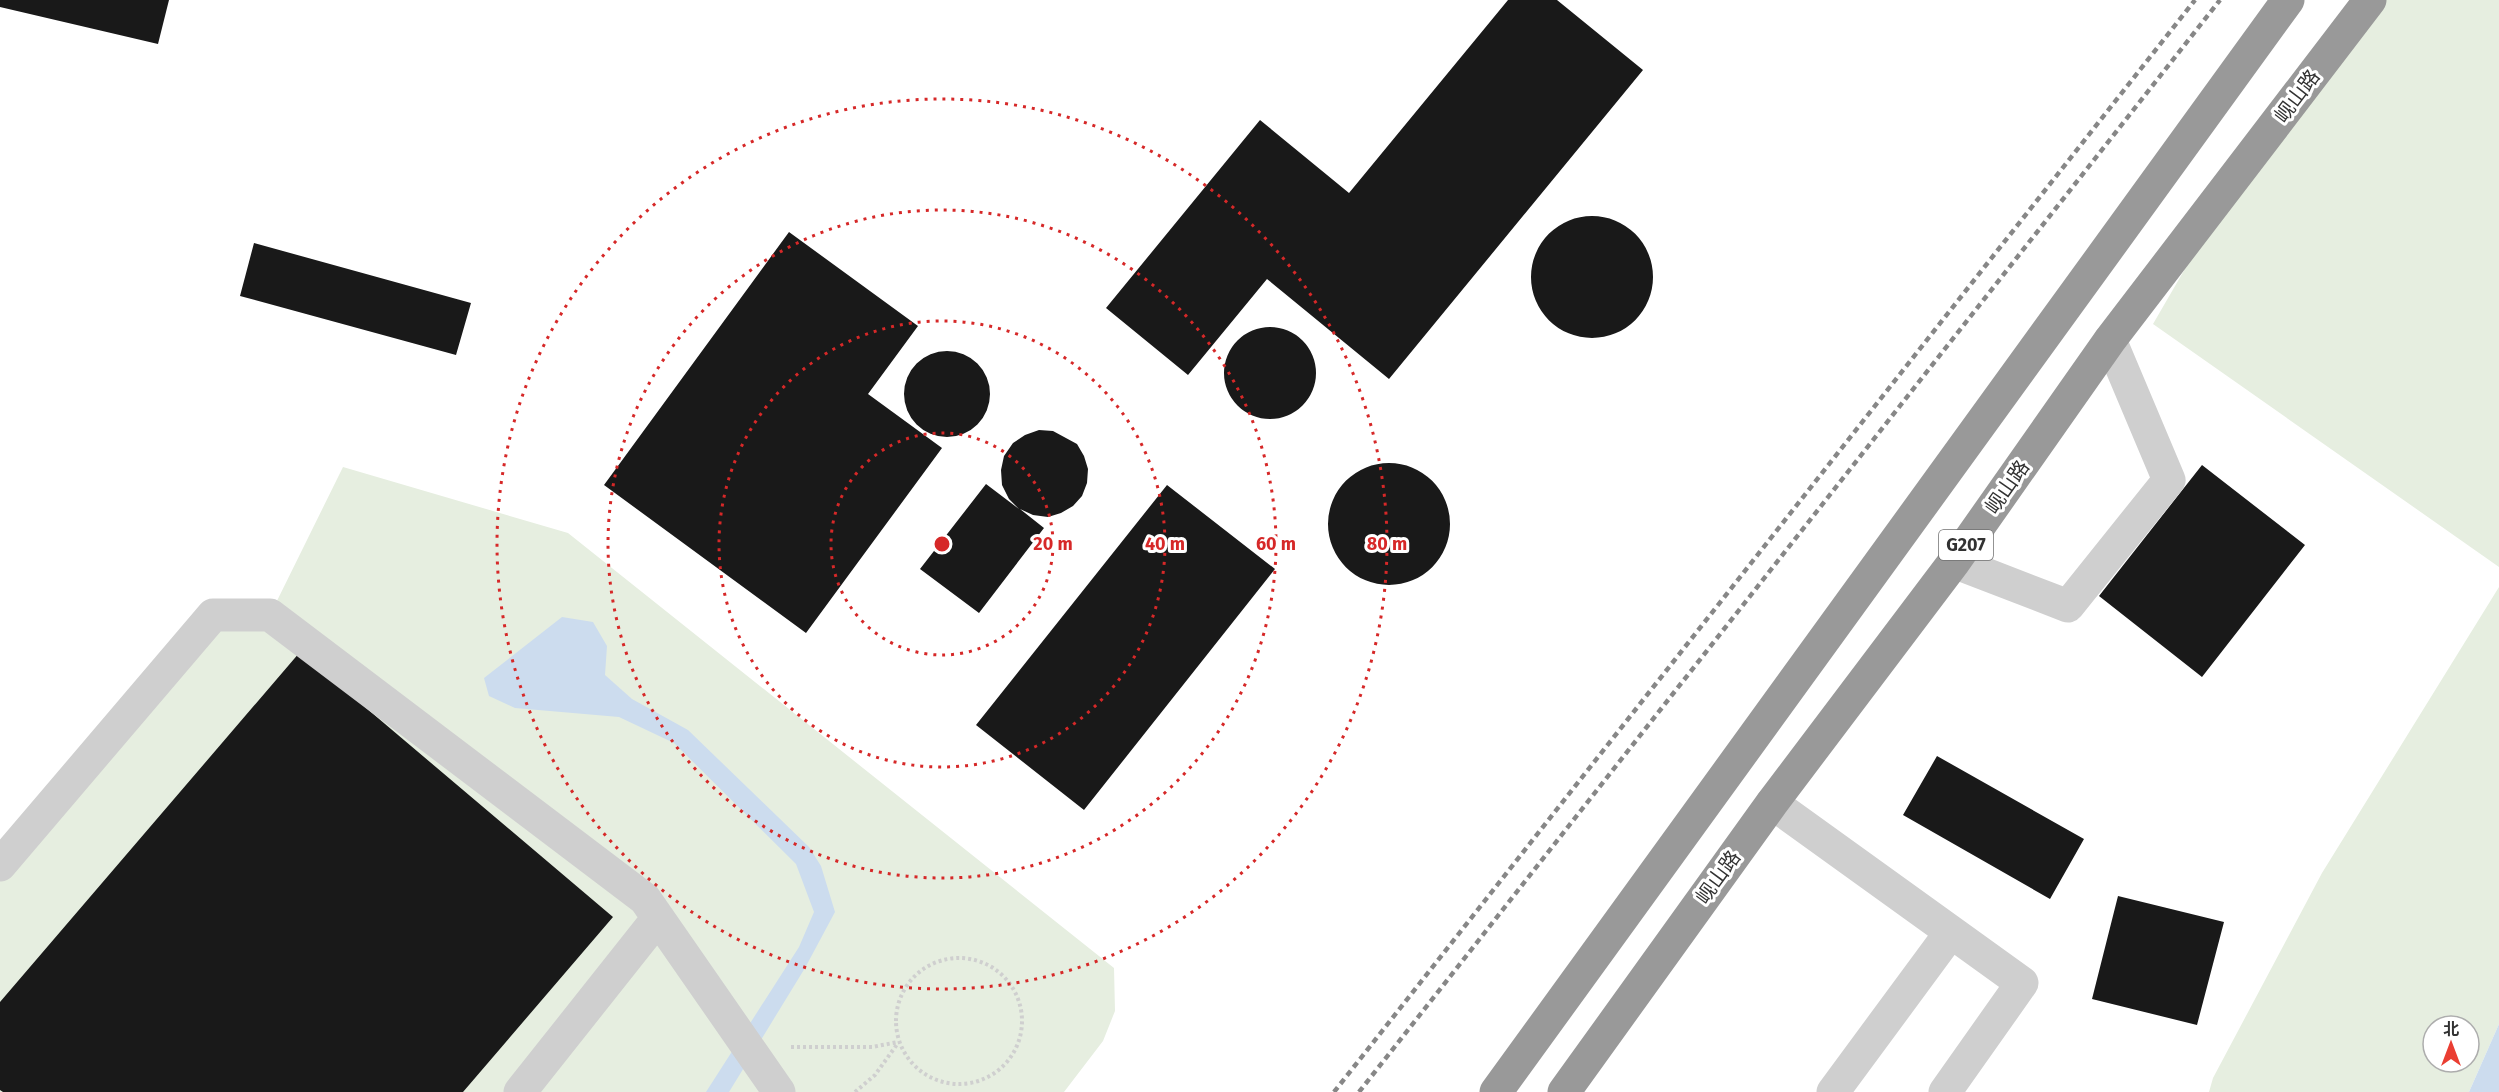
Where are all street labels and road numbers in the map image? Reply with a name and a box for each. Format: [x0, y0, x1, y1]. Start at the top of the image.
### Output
street label: 岘山路 [2269, 65, 2325, 127]
street label: 岘山路 [1980, 456, 2034, 518]
road number: G207 [1939, 530, 1993, 560]
street label: 岘山路 [1691, 846, 1745, 908]

